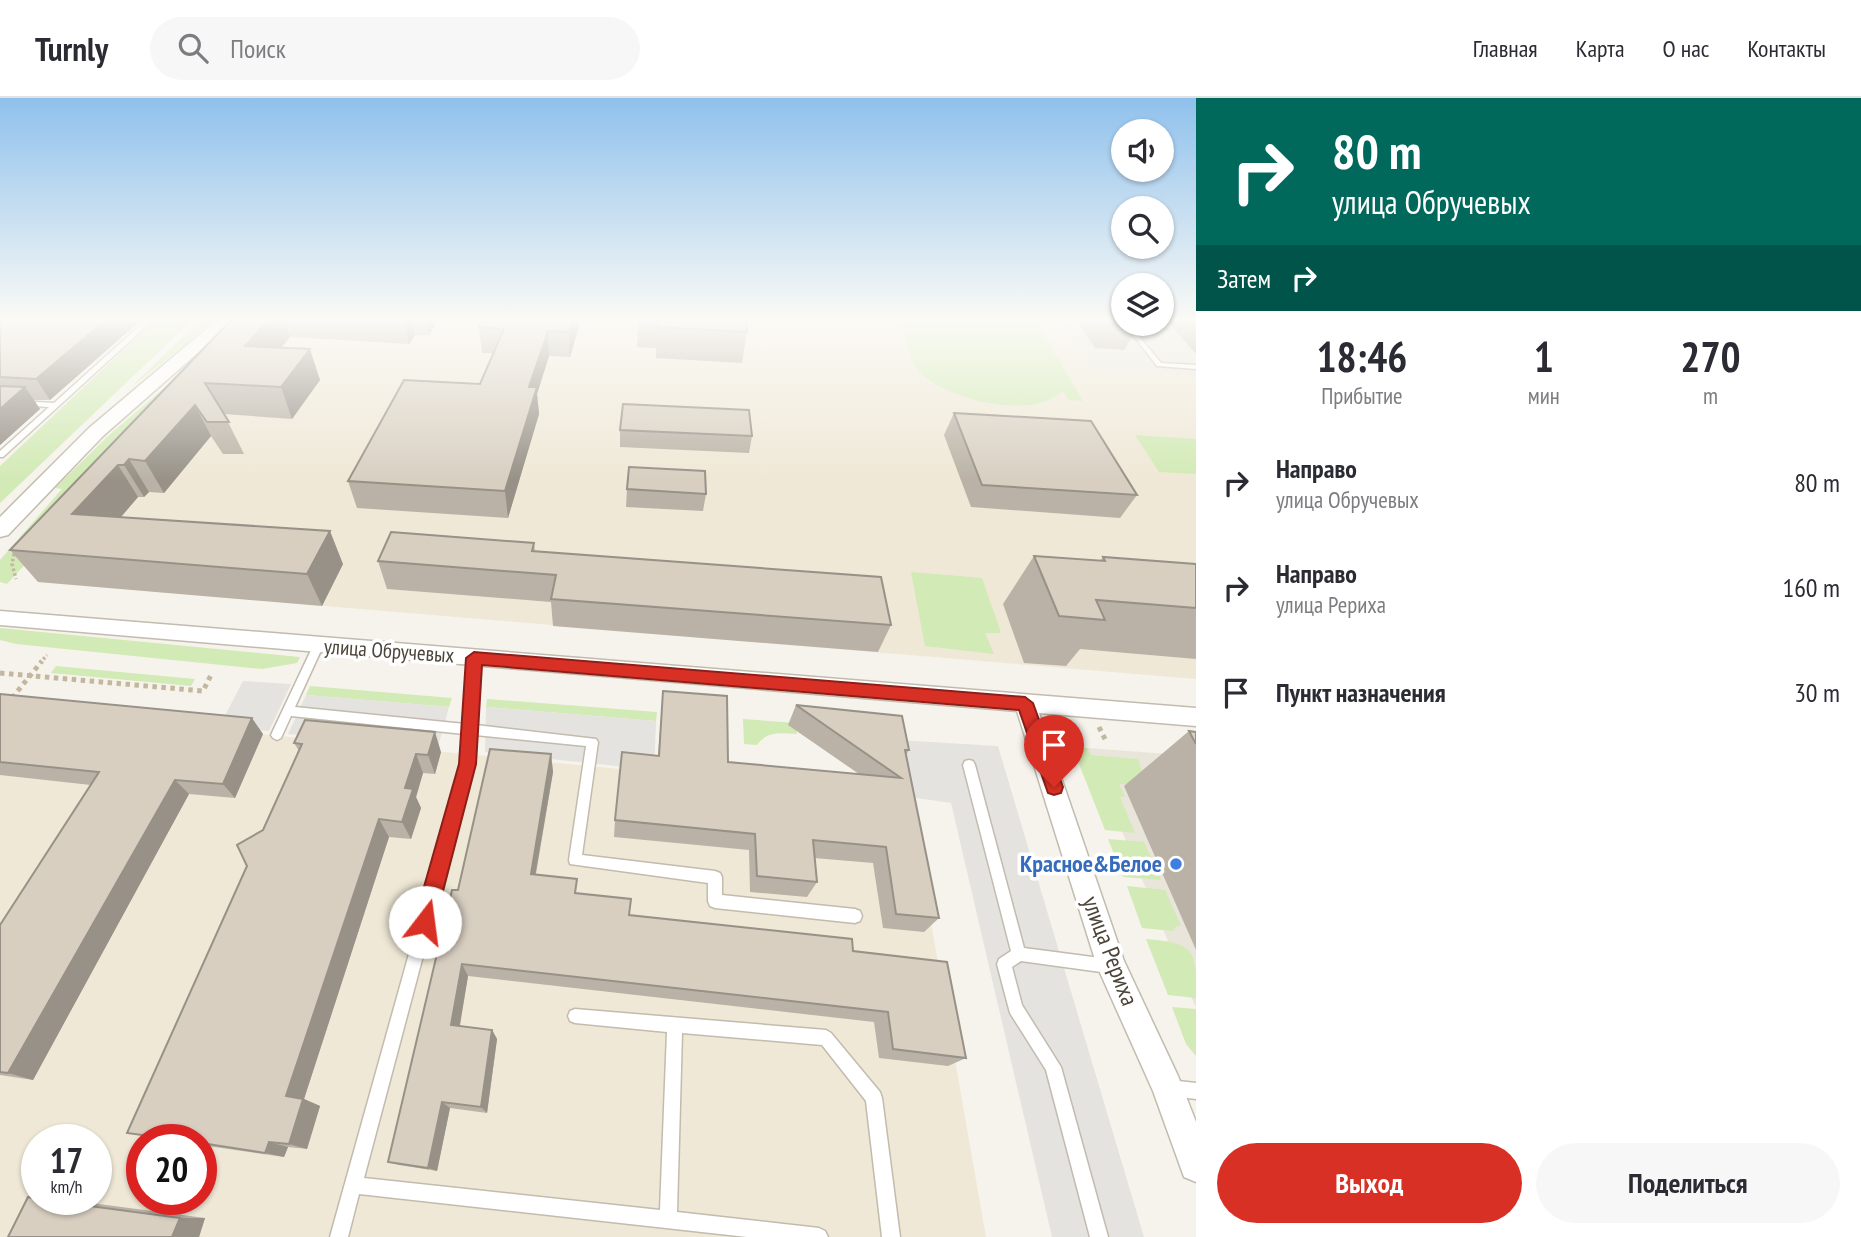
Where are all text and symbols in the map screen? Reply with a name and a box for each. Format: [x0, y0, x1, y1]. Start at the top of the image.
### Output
search box [150, 17, 640, 80]
text: Turnly [35, 27, 108, 70]
icon: search [174, 29, 212, 67]
text: Поиск [230, 32, 286, 65]
text: Главная [1473, 33, 1538, 64]
text: Карта [1576, 33, 1625, 64]
text: О нас [1663, 33, 1709, 64]
text: Контакты [1747, 33, 1826, 64]
map controls [1111, 119, 1174, 336]
button: sound [1111, 119, 1174, 182]
text: 80 m [1332, 119, 1421, 183]
icon: right [1217, 126, 1308, 217]
text: улица Обручевых [1332, 181, 1531, 223]
button: search [1111, 196, 1174, 259]
icon: right [1285, 259, 1323, 297]
text: Затем [1217, 262, 1271, 295]
button: layers [1111, 273, 1174, 336]
text: 18:46 [1316, 329, 1407, 384]
text: 1 [1534, 329, 1554, 384]
text: 270 [1680, 329, 1741, 384]
text: Прибытие [1321, 381, 1403, 410]
text: мин [1528, 381, 1560, 410]
text: m [1703, 381, 1718, 410]
text: Направо [1276, 452, 1357, 485]
icon: right [1217, 464, 1255, 502]
text: 80 m [1794, 466, 1840, 499]
text: улица Обручевых [1276, 485, 1419, 514]
text: Направо [1276, 557, 1357, 590]
icon: right [1217, 569, 1255, 607]
text: 160 m [1782, 571, 1840, 604]
text: улица Рериха [1276, 590, 1386, 619]
street label: улица Обручевых [323, 632, 455, 669]
icon: arrive [1217, 674, 1255, 712]
text: Пункт назначения [1276, 676, 1446, 709]
text: 30 m [1794, 676, 1840, 709]
pin [1024, 715, 1084, 787]
icon: arrive [1035, 726, 1073, 764]
place label: Красное&Белое [1020, 848, 1162, 879]
marker: Красное&Белое [1168, 856, 1184, 872]
position arrow [388, 885, 462, 959]
street label: улица Рериха [1075, 892, 1146, 1010]
speed limit sign: 20 [126, 1124, 217, 1215]
text: 17 [50, 1137, 83, 1183]
button: Выход [1217, 1143, 1522, 1223]
button: Поделиться [1536, 1143, 1840, 1223]
text: km/h [51, 1175, 82, 1198]

